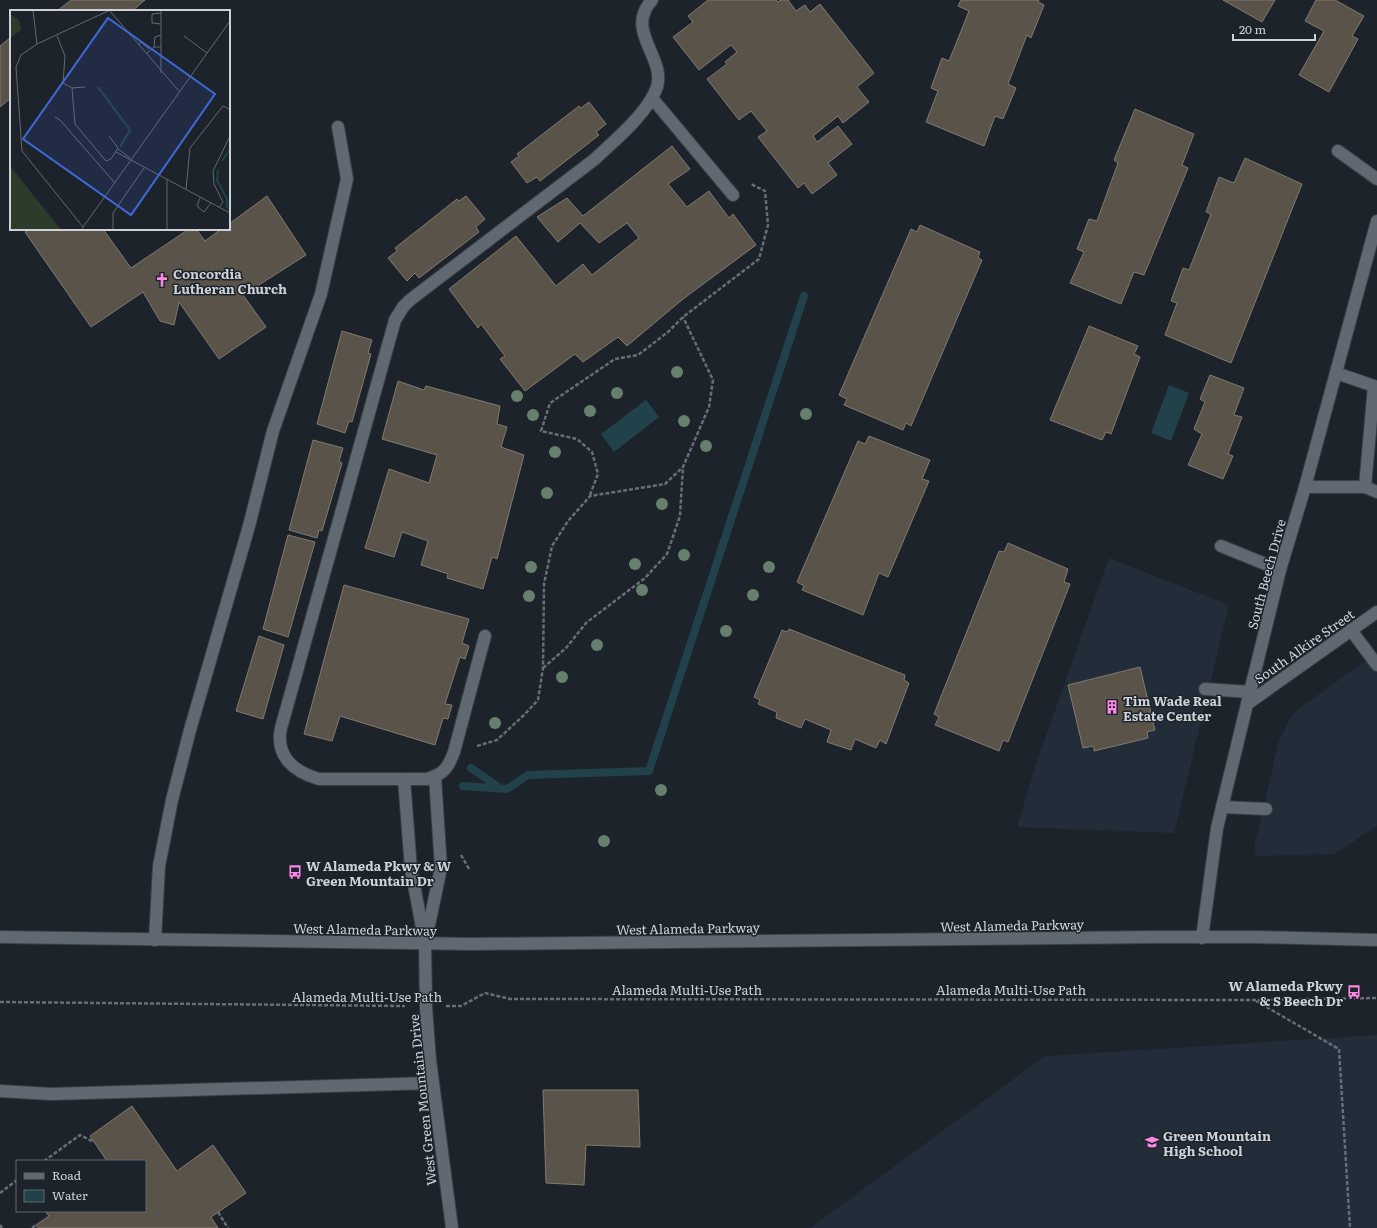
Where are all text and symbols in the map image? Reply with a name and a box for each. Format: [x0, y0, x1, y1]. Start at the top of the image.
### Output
inset map [10, 10, 230, 230]
scale bar [1233, 16, 1315, 42]
text: 20 m [1239, 20, 1266, 38]
place label: Concordia Lutheran Church [173, 264, 287, 298]
church icon: Concordia Lutheran Church [154, 272, 170, 288]
street label: South Beech Drive [1242, 516, 1290, 631]
street label: South Alkire Street [1250, 604, 1359, 688]
place label: Tim Wade Real Estate Center [1123, 691, 1222, 725]
building icon: Tim Wade Real Estate Center [1104, 699, 1120, 715]
place label: W Alameda Pkwy & W Green Mountain Dr [306, 856, 452, 890]
bus stop icon: W Alameda Pkwy & W Green Mountain Dr [287, 864, 303, 880]
street label: West Alameda Parkway [940, 914, 1085, 936]
street label: West Alameda Parkway [616, 917, 761, 939]
street label: West Alameda Parkway [293, 918, 438, 940]
place label: W Alameda Pkwy & S Beech Dr [1228, 976, 1343, 1010]
street label: Alameda Multi-Use Path [612, 980, 762, 999]
street label: Alameda Multi-Use Path [936, 980, 1086, 999]
bus stop icon: W Alameda Pkwy & S Beech Dr [1346, 984, 1362, 1000]
street label: Alameda Multi-Use Path [292, 987, 442, 1006]
street label: West Green Mountain Drive [404, 1013, 440, 1187]
place label: Green Mountain High School [1163, 1126, 1271, 1160]
school or university icon: Green Mountain High School [1144, 1134, 1160, 1150]
legend [16, 1160, 146, 1212]
text: Road [52, 1166, 82, 1184]
text: Water [52, 1186, 88, 1204]

